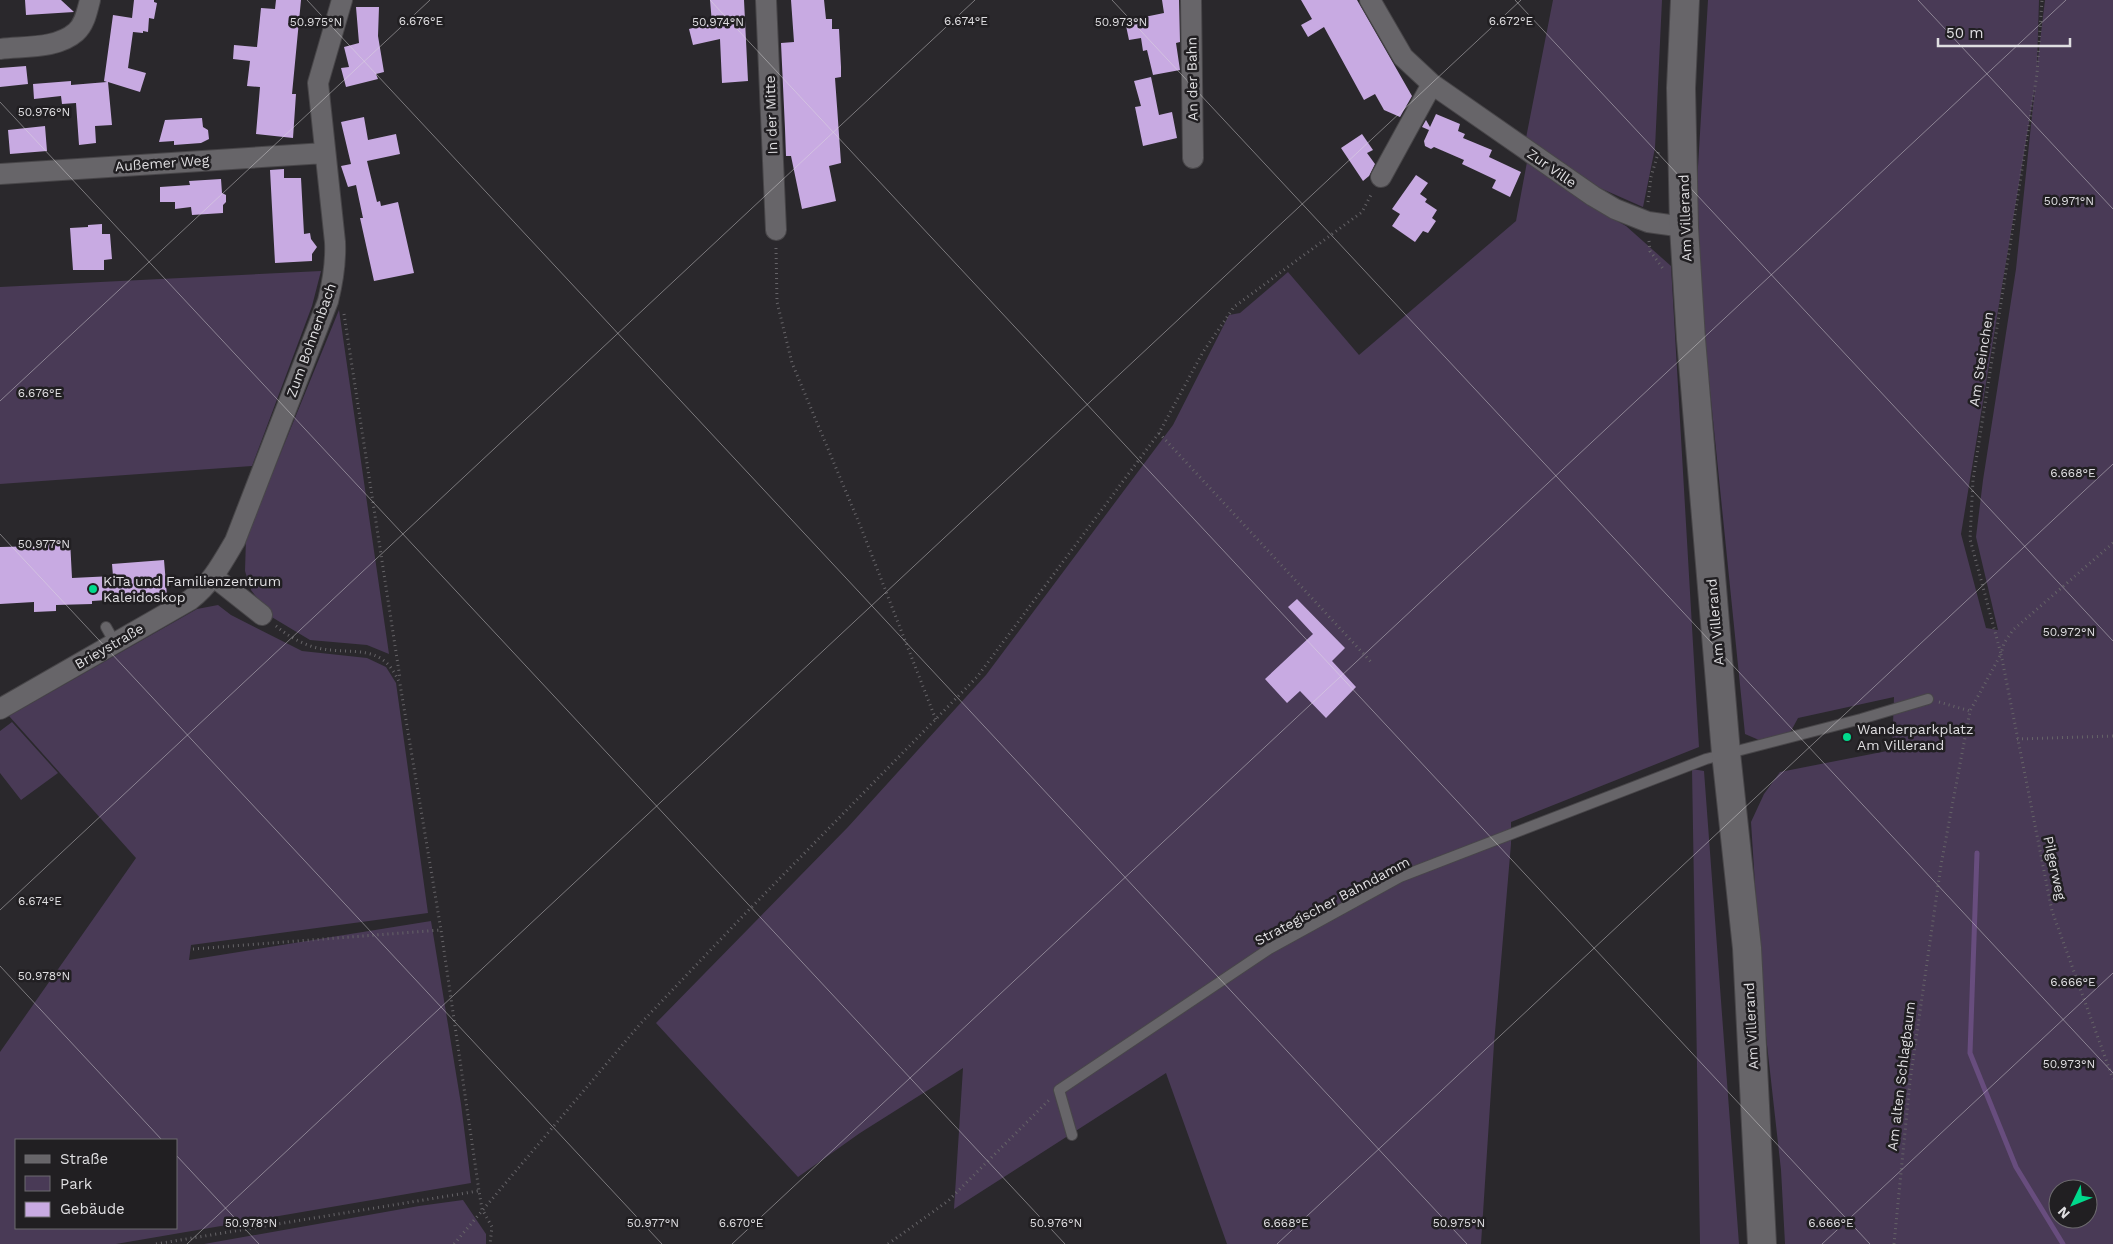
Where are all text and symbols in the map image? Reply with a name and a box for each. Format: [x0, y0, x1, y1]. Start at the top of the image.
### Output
text: 6.676°E [399, 14, 444, 28]
text: 6.674°E [944, 14, 988, 28]
text: 6.672°E [1489, 14, 1534, 28]
text: 50.975°N [290, 15, 342, 29]
text: 50.974°N [692, 15, 744, 29]
text: 50.973°N [1095, 15, 1147, 29]
scale bar [1938, 15, 2070, 47]
text: 50 m [1946, 24, 1983, 42]
street label: An der Bahn [1183, 37, 1201, 121]
street label: In der Mitte [762, 75, 780, 155]
text: 50.976°N [18, 105, 70, 119]
street label: Zur Ville [1524, 145, 1580, 191]
street label: Außemer Weg [114, 152, 210, 174]
street label: Am Villerand [1675, 174, 1695, 262]
text: 50.971°N [2044, 194, 2094, 208]
street label: Zum Bohnenbach [283, 281, 339, 399]
street label: Am Steinchen [1966, 310, 1996, 408]
text: 6.676°E [18, 386, 63, 400]
text: 6.668°E [2050, 466, 2096, 480]
text: 50.977°N [18, 537, 70, 551]
place label: KiTa und Familienzentrum Kaleidoskop [103, 573, 281, 605]
street label: Am Villerand [1703, 578, 1727, 666]
marker: KiTa und Familienzentrum Kaleidoskop [87, 583, 99, 595]
street label: Brieystraße [72, 620, 146, 672]
text: 50.972°N [2043, 625, 2095, 639]
place label: Wanderparkplatz Am Villerand [1857, 721, 1973, 753]
marker: Wanderparkplatz Am Villerand [1841, 731, 1853, 743]
street label: Pilgerweg [2040, 835, 2070, 902]
street label: Strategischer Bahndamm [1252, 853, 1412, 949]
text: 6.674°E [18, 894, 62, 908]
text: 50.978°N [18, 969, 70, 983]
text: 6.666°E [2050, 975, 2096, 989]
street label: Am Villerand [1741, 982, 1761, 1070]
street label: Am alten Schlagbaum [1884, 1000, 1918, 1152]
text: 50.973°N [2043, 1057, 2095, 1071]
legend [15, 1139, 178, 1229]
text: Straße [60, 1150, 108, 1168]
text: Park [60, 1175, 93, 1193]
north arrow [2048, 1179, 2098, 1229]
text: Gebäude [60, 1200, 125, 1218]
text: N [2054, 1204, 2073, 1222]
text: 50.978°N [225, 1216, 277, 1230]
text: 50.977°N [627, 1216, 679, 1230]
text: 6.670°E [719, 1216, 764, 1230]
text: 50.976°N [1030, 1216, 1082, 1230]
text: 6.668°E [1263, 1216, 1309, 1230]
text: 50.975°N [1433, 1216, 1485, 1230]
text: 6.666°E [1808, 1216, 1854, 1230]

